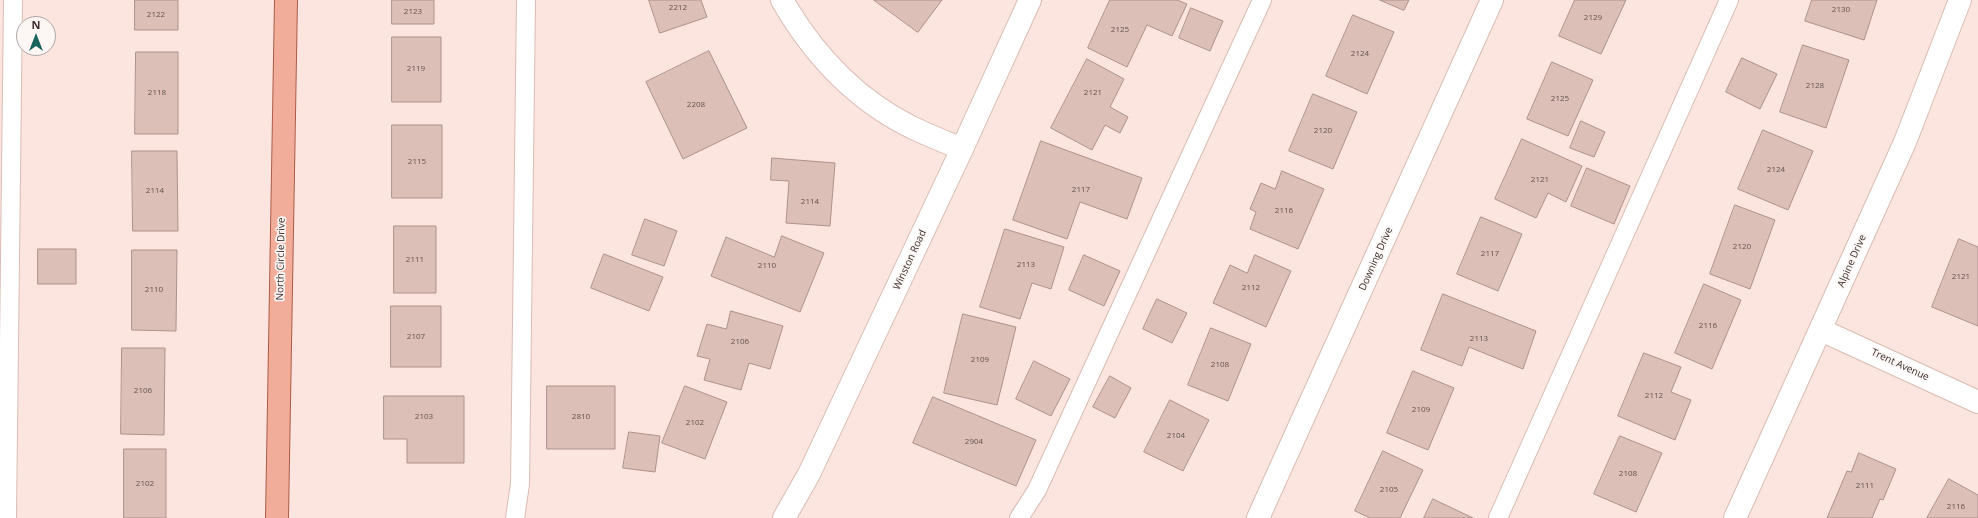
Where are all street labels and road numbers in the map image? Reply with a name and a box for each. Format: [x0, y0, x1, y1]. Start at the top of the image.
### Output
street label: North Circle Drive [274, 217, 288, 301]
street label: Downing Drive [1357, 225, 1395, 293]
street label: Winston Road [891, 228, 929, 292]
street label: Alpine Drive [1835, 233, 1869, 289]
street label: Trent Avenue [1869, 346, 1931, 384]

